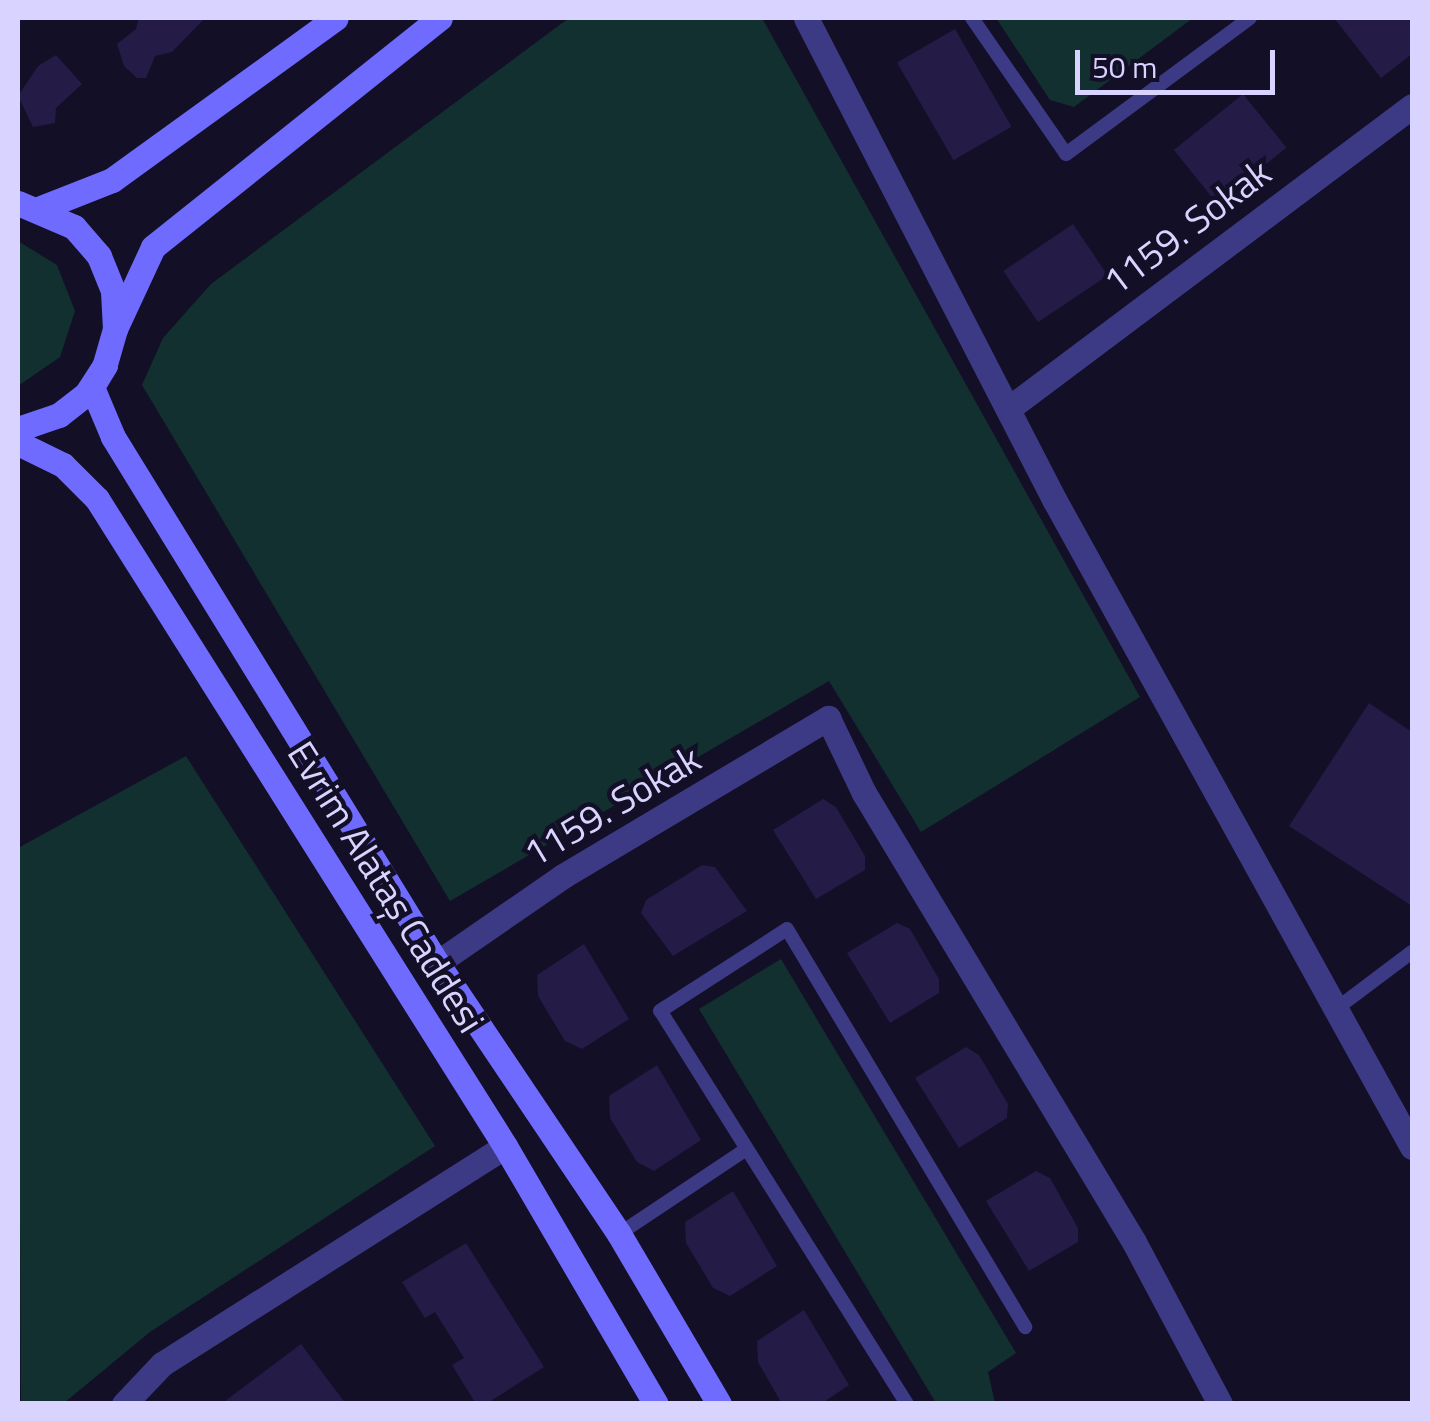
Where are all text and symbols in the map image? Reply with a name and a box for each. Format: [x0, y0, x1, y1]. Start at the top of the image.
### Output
scale bar [1080, 30, 1280, 92]
text: 50 m [1092, 44, 1157, 90]
street label: 1159. Sokak [1094, 149, 1280, 305]
street label: Evrim Alataş Caddesi [278, 733, 494, 1041]
street label: 1159. Sokak [516, 736, 708, 876]

